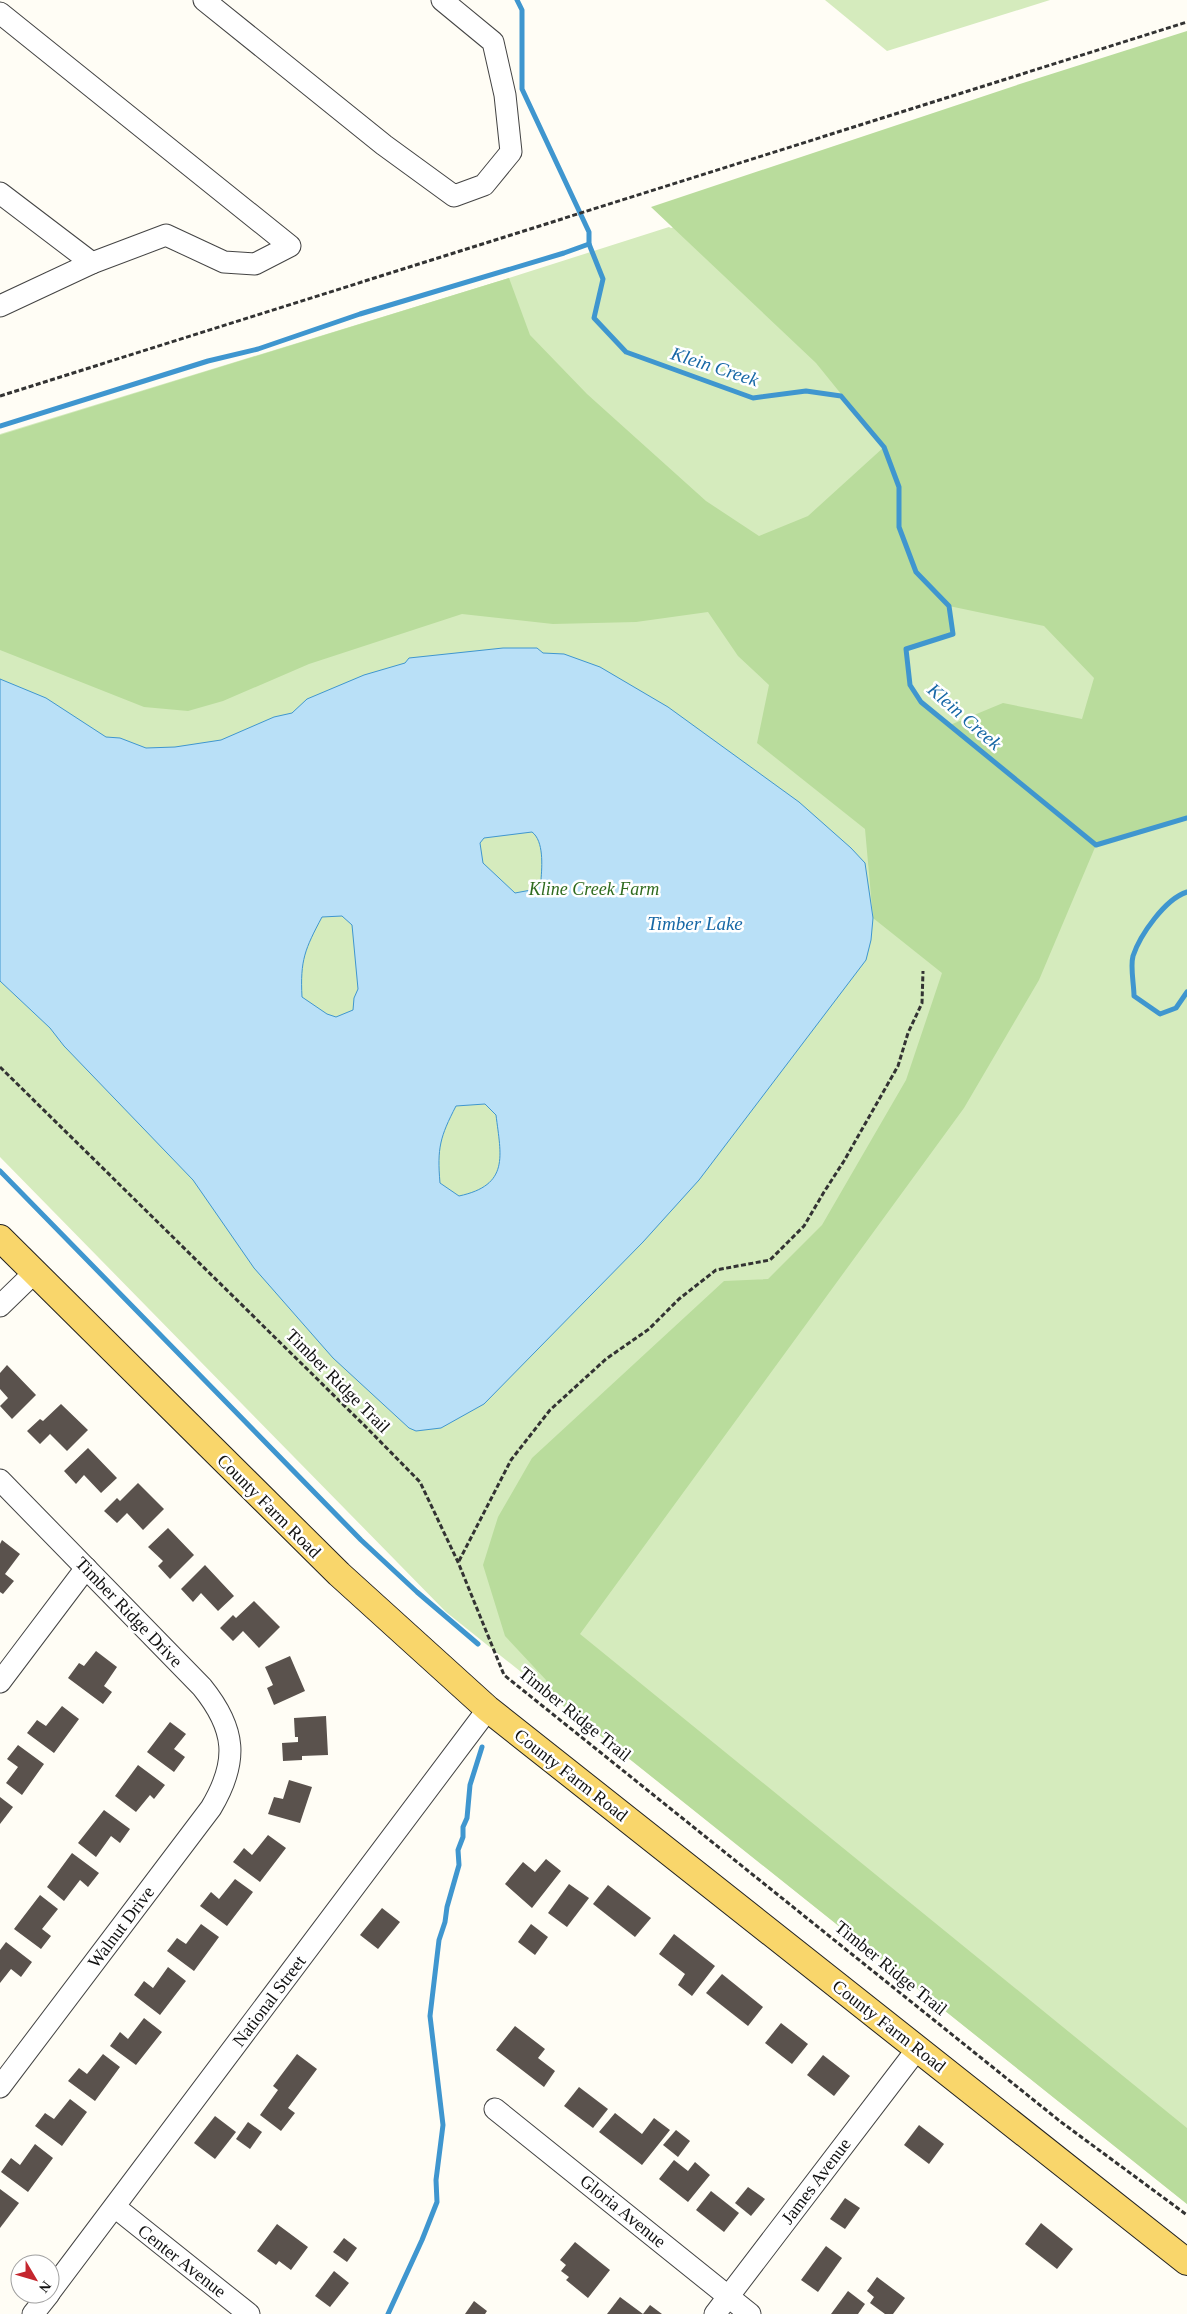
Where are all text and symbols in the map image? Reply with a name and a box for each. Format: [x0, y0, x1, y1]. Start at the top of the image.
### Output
water label: Klein Creek [668, 342, 762, 391]
water label: Klein Creek [923, 678, 1006, 754]
park label: Kline Creek Farm [528, 879, 659, 899]
water label: Timber Lake [647, 913, 743, 934]
street label: Timber Ridge Trail [282, 1325, 394, 1437]
street label: County Farm Road [213, 1450, 325, 1562]
street label: Timber Ridge Drive [71, 1553, 187, 1671]
street label: Timber Ridge Trail [515, 1663, 635, 1765]
street label: County Farm Road [510, 1725, 632, 1825]
street label: Walnut Drive [84, 1882, 158, 1972]
street label: Timber Ridge Trail [831, 1917, 951, 2019]
street label: National Street [228, 1952, 310, 2050]
street label: County Farm Road [828, 1976, 950, 2076]
street label: James Avenue [777, 2134, 855, 2228]
street label: Gloria Avenue [576, 2170, 670, 2252]
street label: Center Avenue [134, 2220, 230, 2302]
north arrow [10, 2254, 60, 2304]
text: N [36, 2278, 54, 2295]

